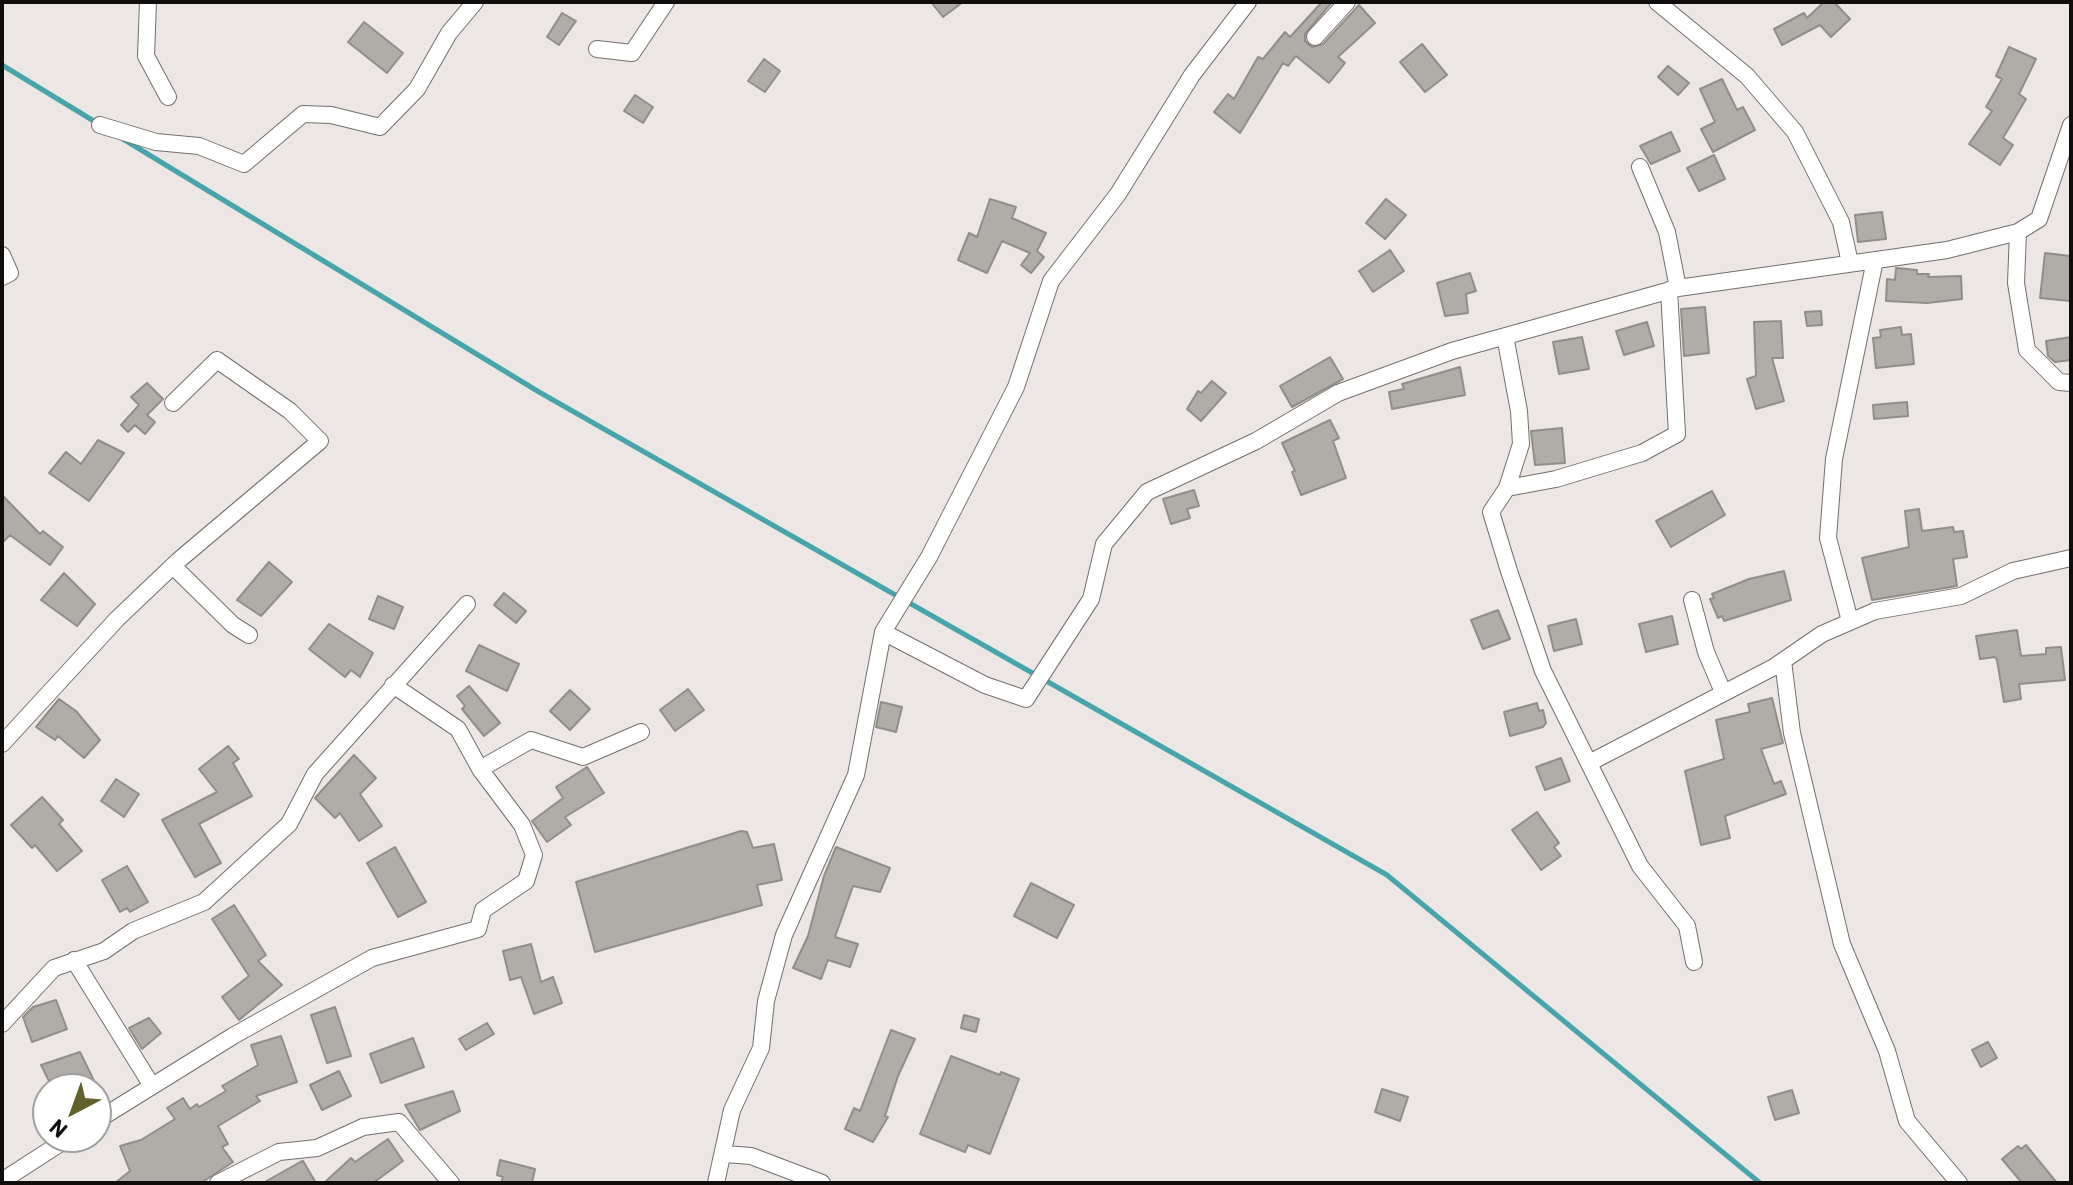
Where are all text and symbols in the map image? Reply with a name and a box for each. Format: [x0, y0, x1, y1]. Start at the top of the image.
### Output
north arrow [32, 1073, 112, 1153]
text: N [44, 1115, 72, 1144]

